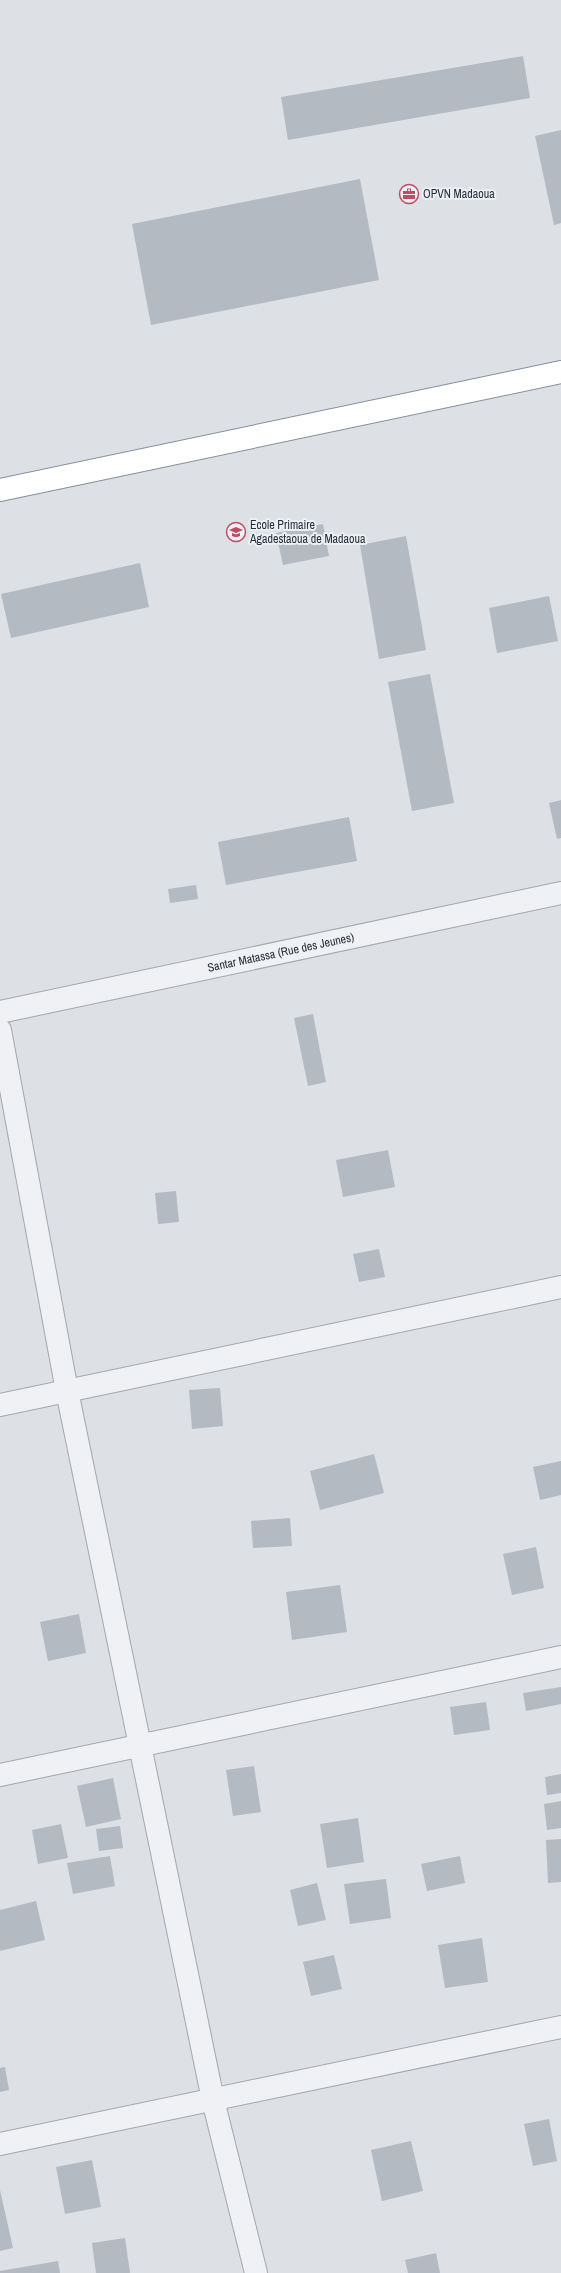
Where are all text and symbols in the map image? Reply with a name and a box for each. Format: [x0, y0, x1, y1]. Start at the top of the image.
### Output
office icon: OPVN Madaoua [398, 183, 420, 205]
place label: OPVN Madaoua [423, 186, 495, 202]
place label: Ecole Primaire Agadestaoua de Madaoua [249, 517, 366, 547]
school or university icon: Ecole Primaire Agadestaoua de Madaoua [225, 521, 247, 543]
street label: Santar Matassa (Rue des Jeunes) [206, 929, 356, 976]

